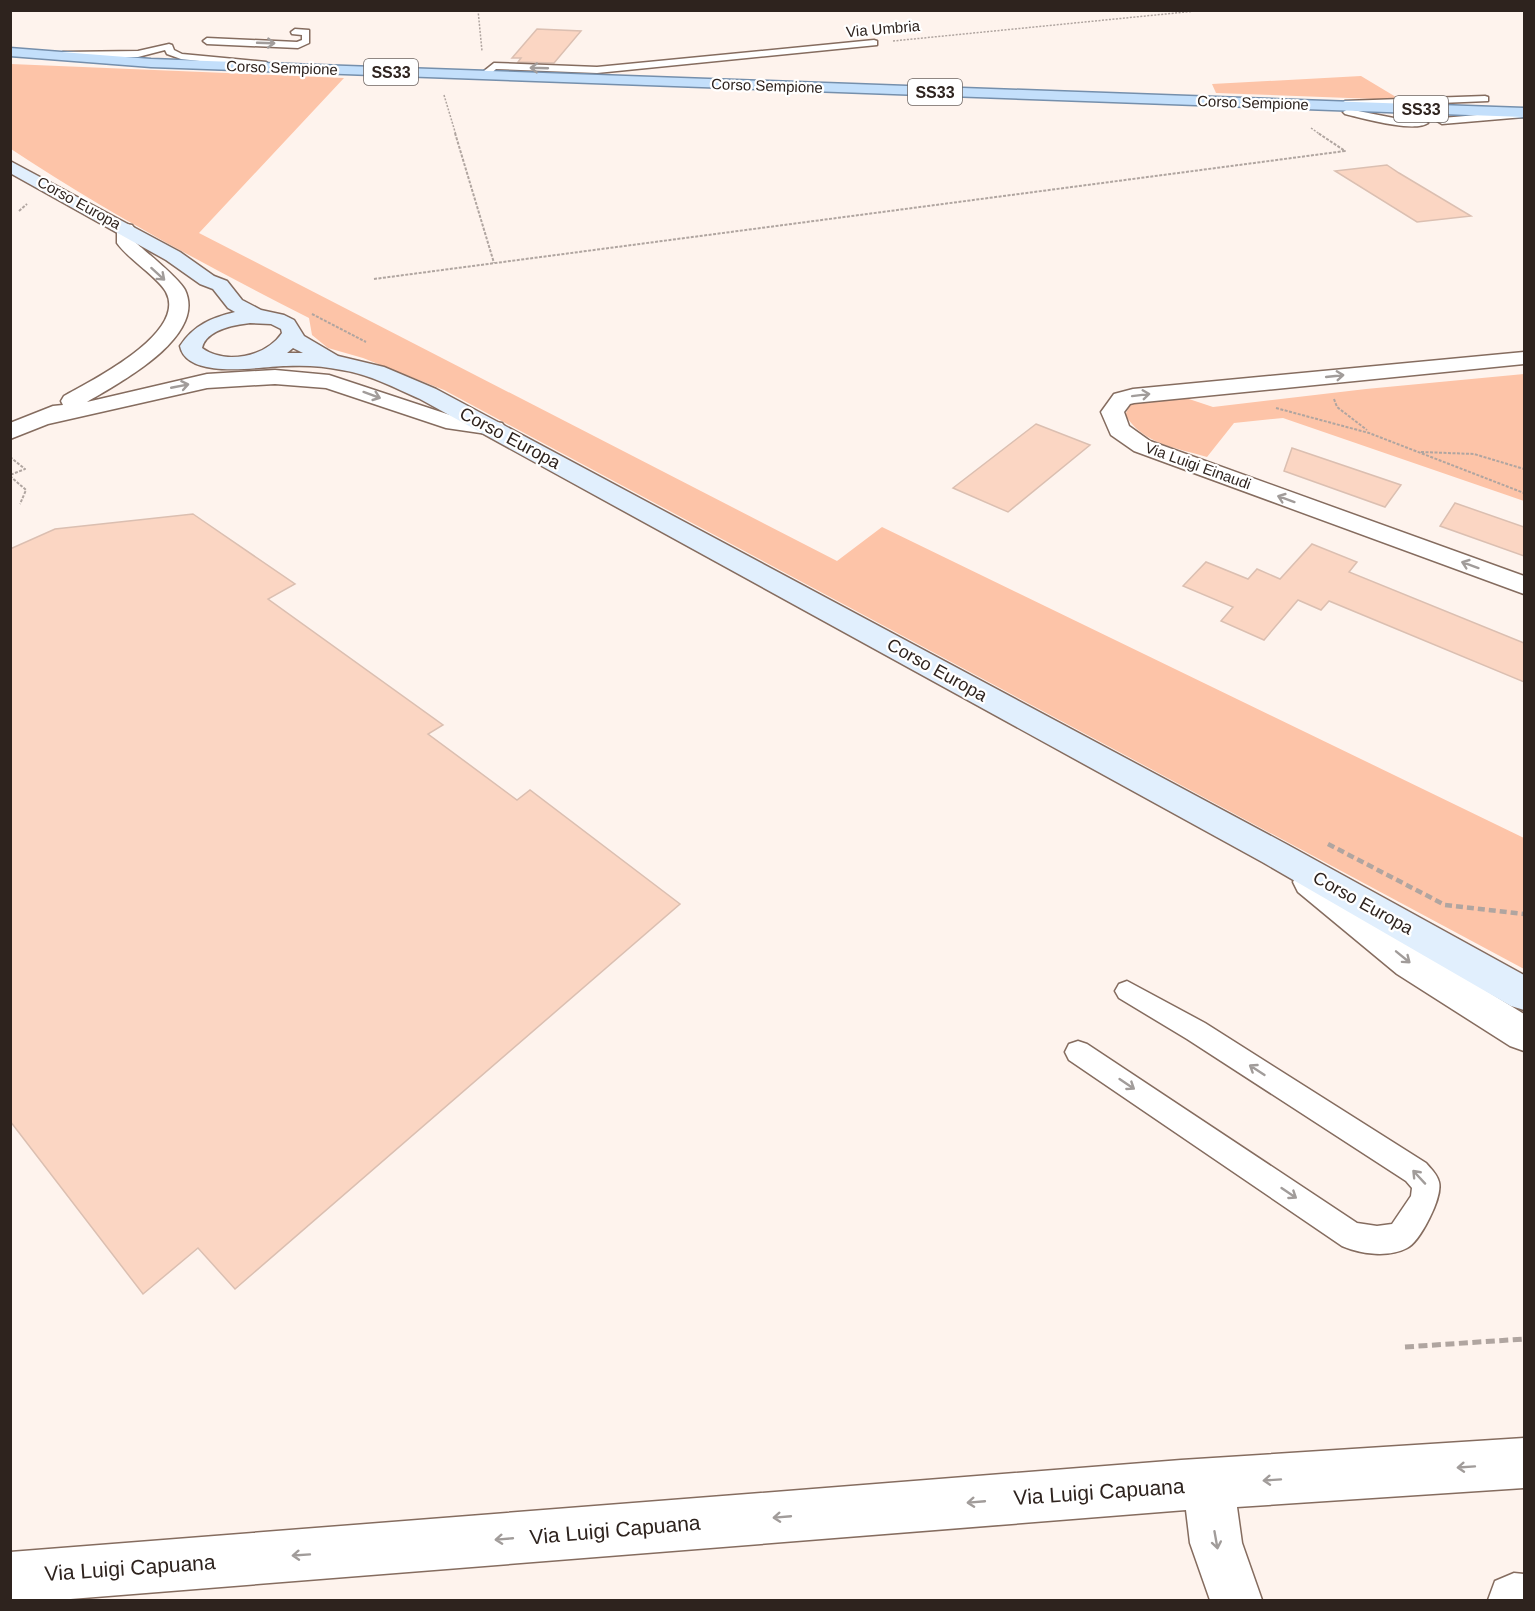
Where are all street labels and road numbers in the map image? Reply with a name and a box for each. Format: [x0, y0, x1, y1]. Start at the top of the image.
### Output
street label: Via Umbria [845, 17, 921, 40]
street label: Corso Sempione [226, 57, 338, 78]
road number: SS33 [364, 59, 418, 85]
street label: Corso Sempione [711, 75, 823, 96]
road number: SS33 [908, 79, 962, 105]
street label: Corso Sempione [1197, 92, 1309, 113]
road number: SS33 [1394, 96, 1448, 122]
street label: Corso Europa [35, 173, 124, 233]
street label: Corso Europa [456, 403, 565, 473]
street label: Via Luigi Einaudi [1143, 438, 1253, 493]
street label: Corso Europa [884, 634, 991, 706]
street label: Corso Europa [1310, 867, 1417, 939]
street label: Via Luigi Capuana [1013, 1474, 1185, 1509]
street label: Via Luigi Capuana [529, 1511, 702, 1548]
street label: Via Luigi Capuana [44, 1550, 216, 1585]

